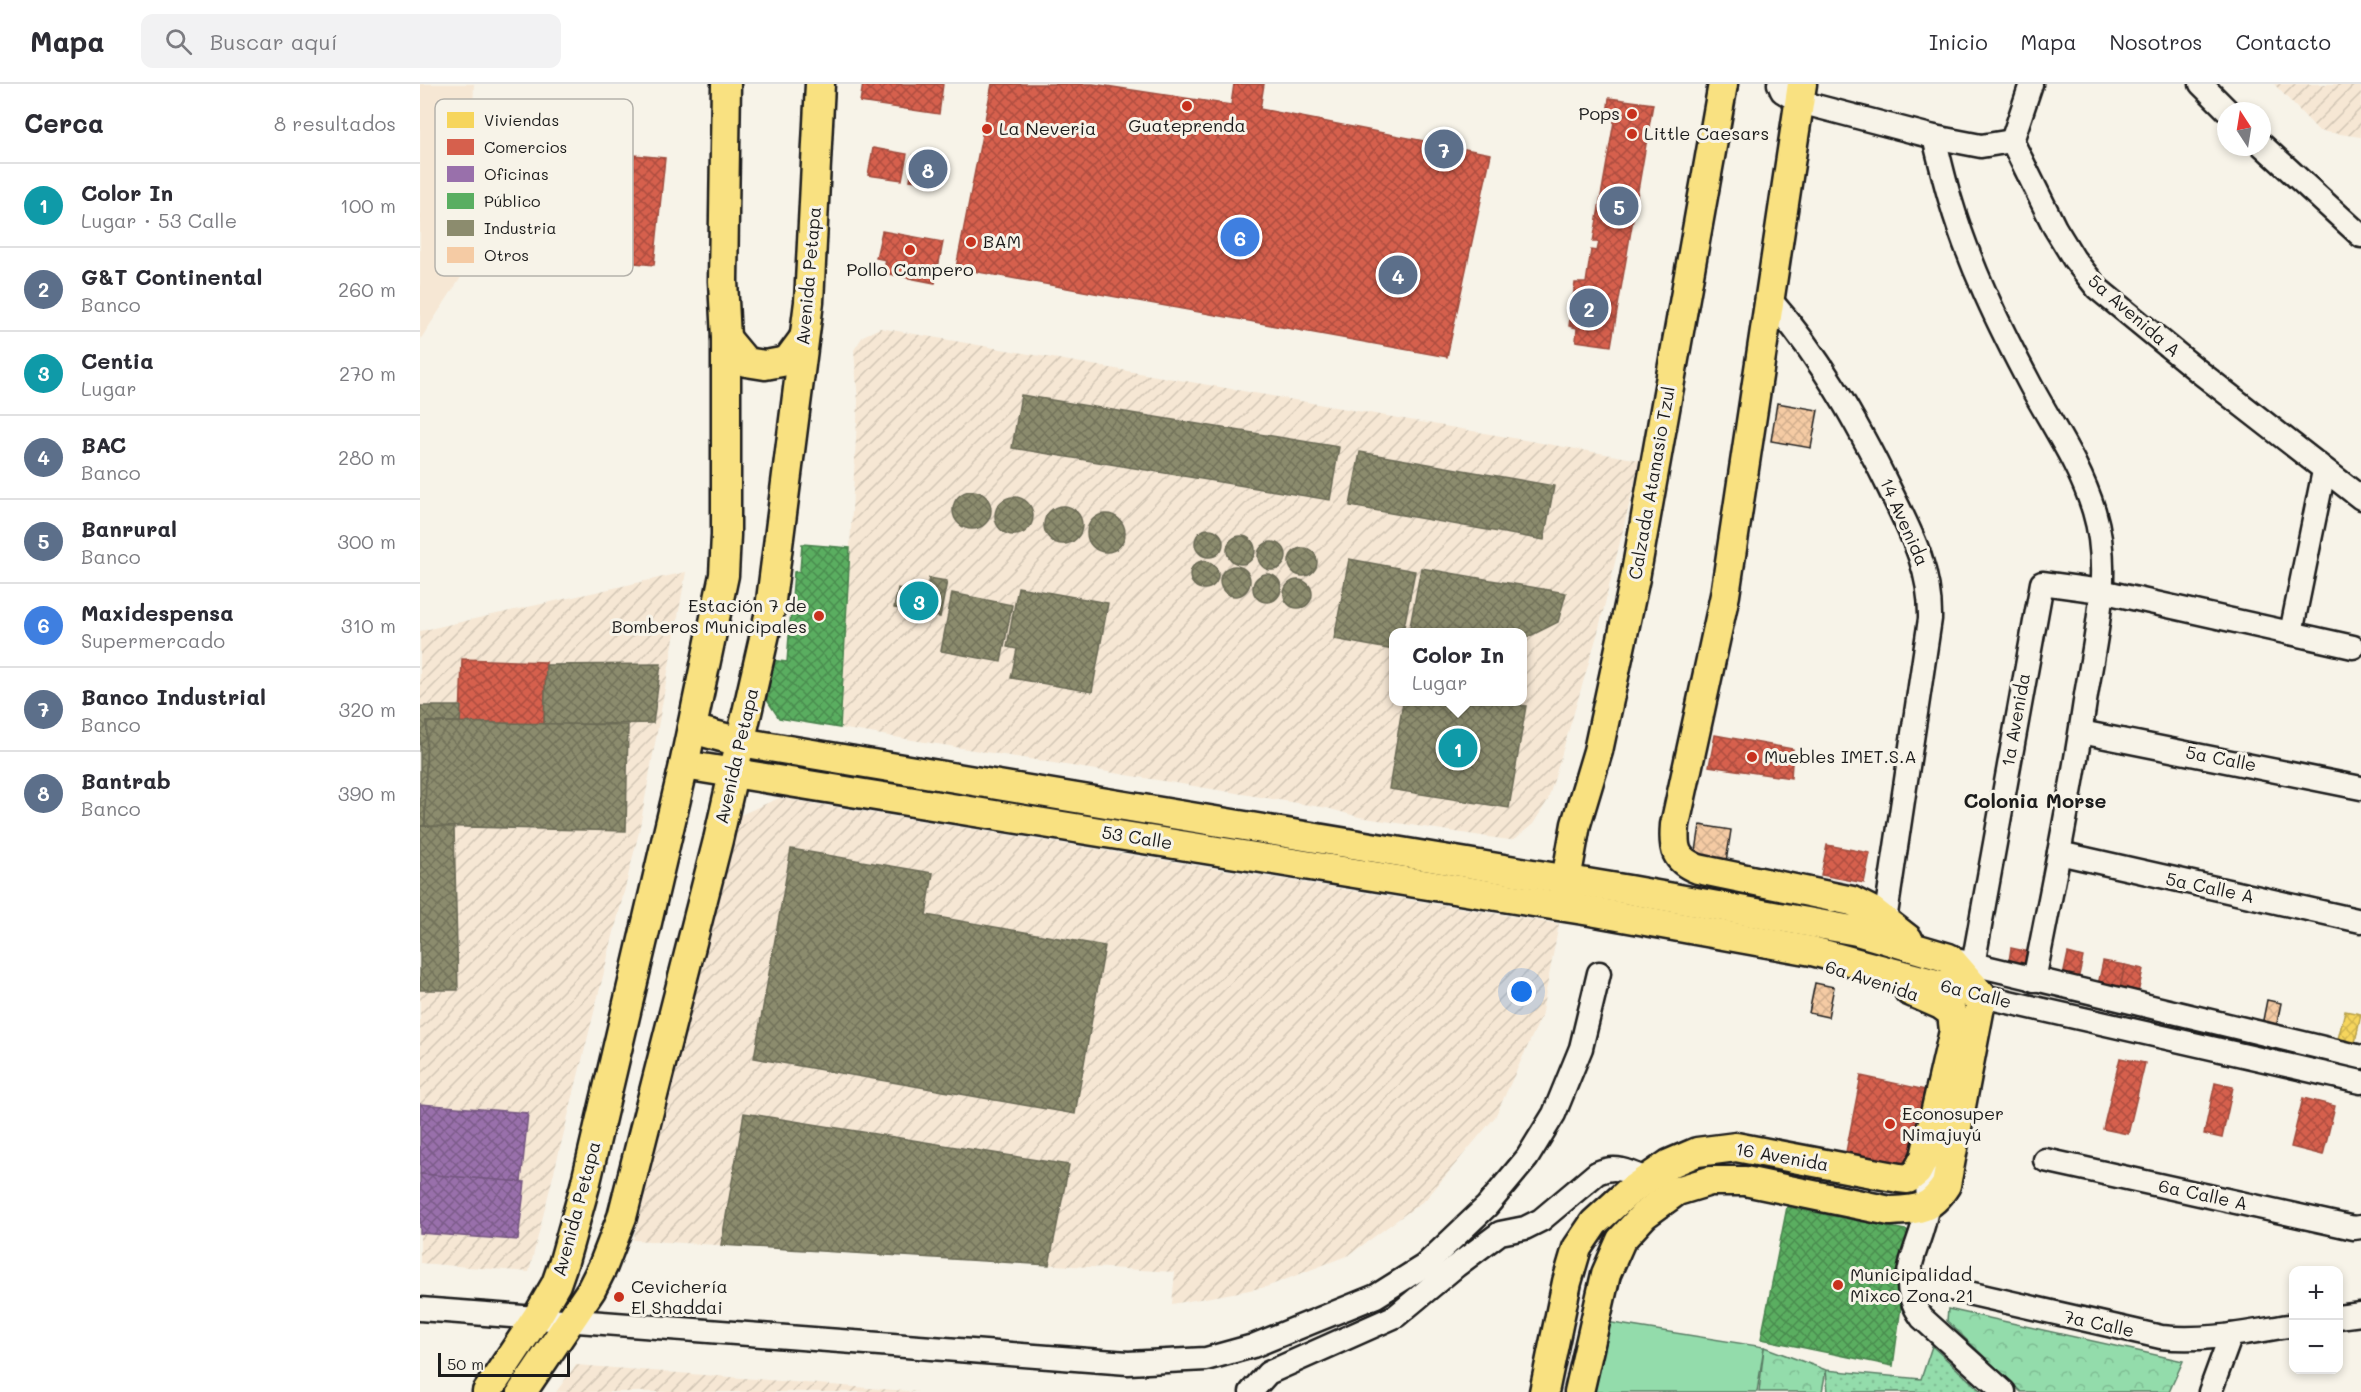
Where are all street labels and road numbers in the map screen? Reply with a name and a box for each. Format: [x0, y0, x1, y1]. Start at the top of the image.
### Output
street label: Avenida Petapa [790, 206, 826, 346]
street label: 5a Avenida A [2083, 268, 2186, 362]
street label: Calzada Atanasio Tzul [1622, 384, 1680, 581]
street label: 14 Avenida [1875, 474, 1935, 569]
street label: 1a Avenida [1995, 671, 2035, 768]
street label: Avenida Petapa [709, 685, 763, 826]
street label: 5a Calle [2184, 739, 2259, 777]
street label: 53 Calle [1100, 820, 1174, 854]
street label: 5a Calle A [2164, 866, 2257, 908]
street label: 6a Avenida [1822, 954, 1922, 1006]
street label: 6a Calle [1938, 973, 2014, 1013]
street label: 16 Avenida [1734, 1136, 1831, 1176]
street label: Avenida Petapa [546, 1139, 606, 1279]
street label: 6a Calle A [2157, 1173, 2250, 1215]
street label: 7a Calle [2062, 1304, 2137, 1342]

